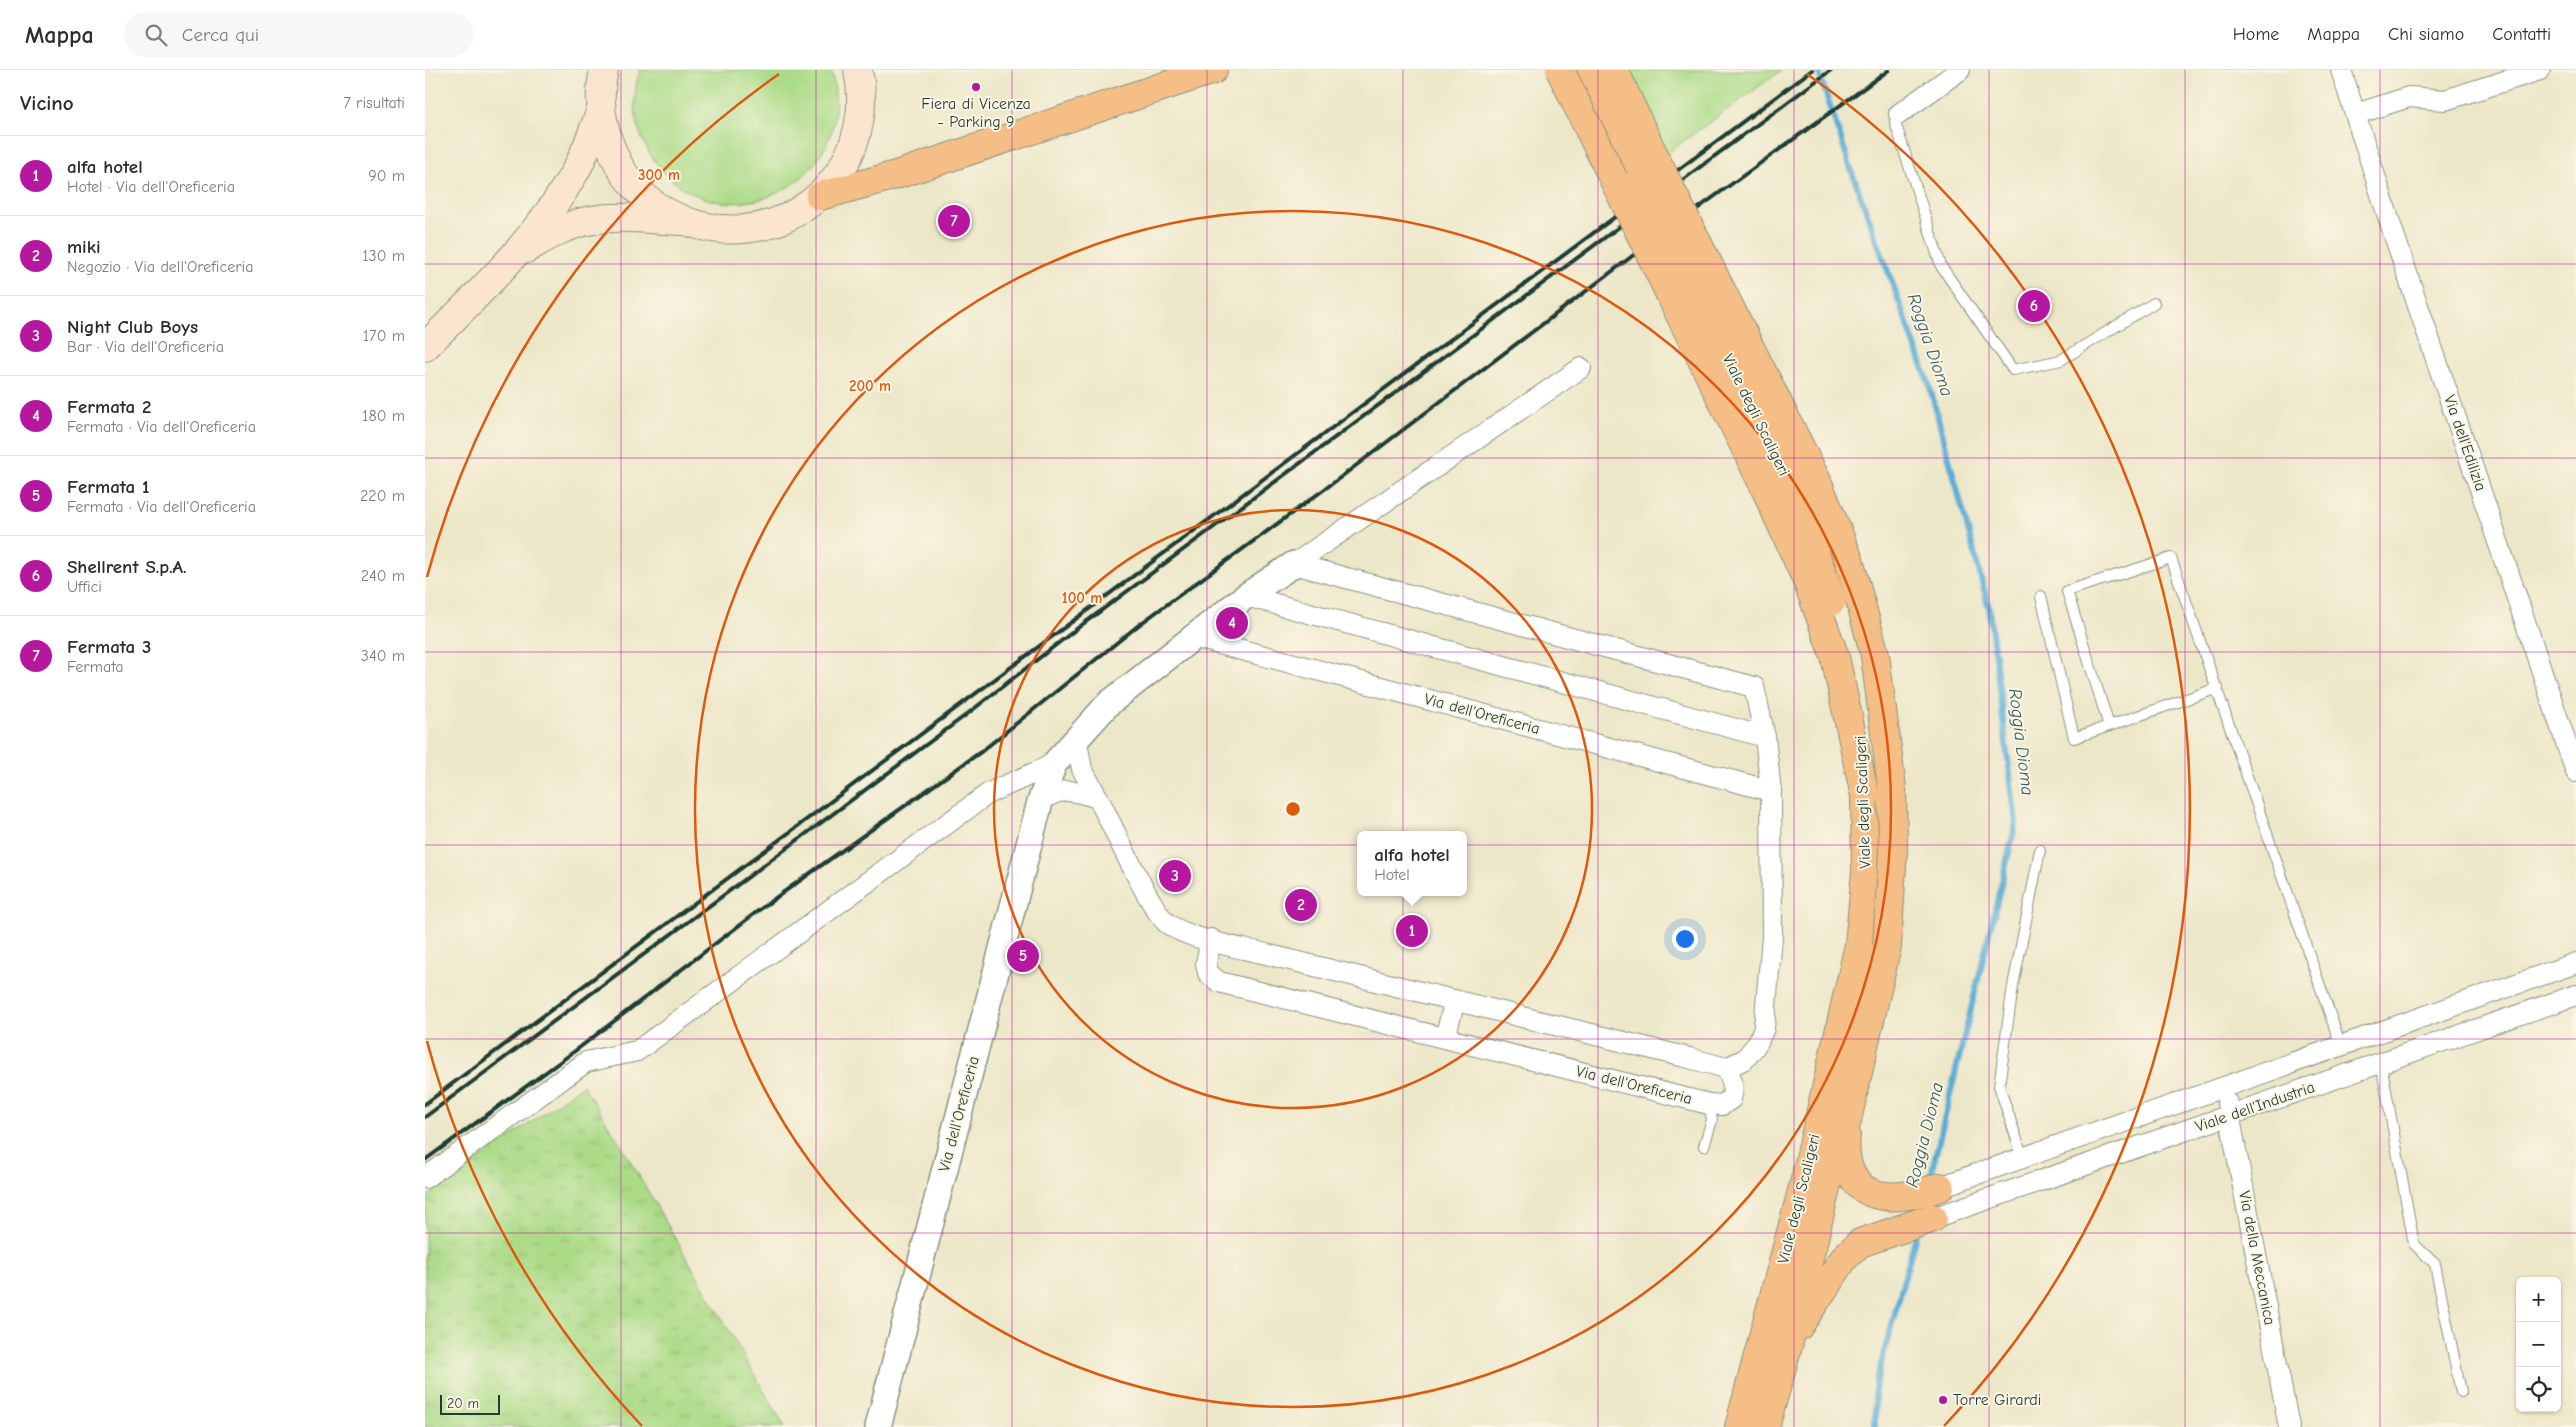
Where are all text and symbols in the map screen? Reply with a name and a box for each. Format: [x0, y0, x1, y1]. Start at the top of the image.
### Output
search box [124, 12, 474, 57]
text: Mappa [25, 21, 94, 49]
icon: search [142, 21, 170, 49]
text: Cerca qui [182, 24, 259, 46]
text: Home [2233, 24, 2279, 45]
text: Mappa [2307, 24, 2360, 45]
text: Chi siamo [2388, 24, 2464, 45]
text: Contatti [2492, 24, 2551, 45]
marker: Fiera di Vicenza - Parking 9 [970, 81, 982, 93]
text: Vicino [20, 91, 74, 115]
text: 7 risultati [343, 94, 405, 112]
place label: Fiera di Vicenza - Parking 9 [921, 95, 1031, 131]
text: alfa hotel [67, 156, 143, 178]
text: 300 m [638, 166, 680, 184]
text: 1 [33, 167, 39, 185]
text: 90 m [368, 167, 405, 185]
text: Hotel · Via dell'Oreficeria [67, 178, 235, 196]
pin: 7 [938, 202, 970, 240]
text: miki [67, 236, 101, 258]
text: 2 [32, 247, 40, 265]
text: 130 m [362, 247, 405, 265]
text: Negozio · Via dell'Oreficeria [67, 258, 253, 276]
pin: 6 [2018, 287, 2050, 325]
water label: Roggia Dioma [1903, 291, 1957, 399]
text: Night Club Boys [67, 316, 198, 338]
text: 3 [32, 327, 40, 345]
text: 170 m [363, 327, 405, 345]
text: Bar · Via dell'Oreficeria [67, 338, 224, 356]
street label: Viale degli Scaligeri [1719, 351, 1793, 479]
text: 200 m [849, 377, 891, 395]
street label: Via dell'Edilizia [2440, 393, 2490, 493]
text: Fermata 2 [67, 396, 151, 418]
text: 4 [32, 407, 40, 425]
text: 180 m [362, 407, 405, 425]
text: Fermata · Via dell'Oreficeria [67, 418, 256, 436]
text: Fermata 1 [67, 476, 149, 498]
text: 5 [32, 487, 40, 505]
text: 220 m [360, 487, 405, 505]
text: Fermata · Via dell'Oreficeria [67, 498, 256, 516]
text: Shellrent S.p.A. [67, 556, 187, 578]
text: 6 [32, 567, 40, 585]
text: 240 m [361, 567, 405, 585]
text: Uffici [67, 578, 102, 596]
text: 100 m [1062, 589, 1102, 607]
pin: 4 [1216, 604, 1248, 642]
text: Fermata 3 [67, 636, 151, 658]
text: 7 [32, 647, 40, 665]
text: 340 m [361, 647, 405, 665]
text: Fermata [67, 658, 124, 676]
water label: Roggia Dioma [2004, 687, 2038, 797]
street label: Via dell'Oreficeria [1422, 690, 1542, 738]
street label: Viale degli Scaligeri [1852, 735, 1874, 869]
centre of rings [1284, 800, 1302, 818]
popup [1357, 831, 1467, 896]
text: alfa hotel [1374, 844, 1450, 866]
pin: 3 [1159, 857, 1191, 895]
text: Hotel [1374, 866, 1410, 884]
pin: 2 [1285, 886, 1317, 924]
pin: 1 [1396, 912, 1428, 950]
your location [1672, 926, 1698, 952]
pin: 5 [1007, 937, 1039, 975]
street label: Via dell'Oreficeria [935, 1054, 983, 1174]
street label: Via dell'Oreficeria [1574, 1062, 1694, 1108]
street label: Viale dell'Industria [2193, 1078, 2317, 1136]
water label: Roggia Dioma [1902, 1080, 1948, 1190]
street label: Viale degli Scaligeri [1774, 1132, 1824, 1266]
street label: Via della Meccanica [2235, 1189, 2279, 1327]
map controls [2516, 1277, 2561, 1412]
button: + [2516, 1277, 2561, 1322]
button: − [2516, 1322, 2561, 1367]
button: locate [2516, 1367, 2561, 1412]
place label: Torre Girardi [1953, 1391, 2041, 1409]
scale bar [440, 1392, 500, 1415]
marker: Torre Girardi [1937, 1394, 1949, 1406]
text: 20 m [447, 1395, 479, 1412]

